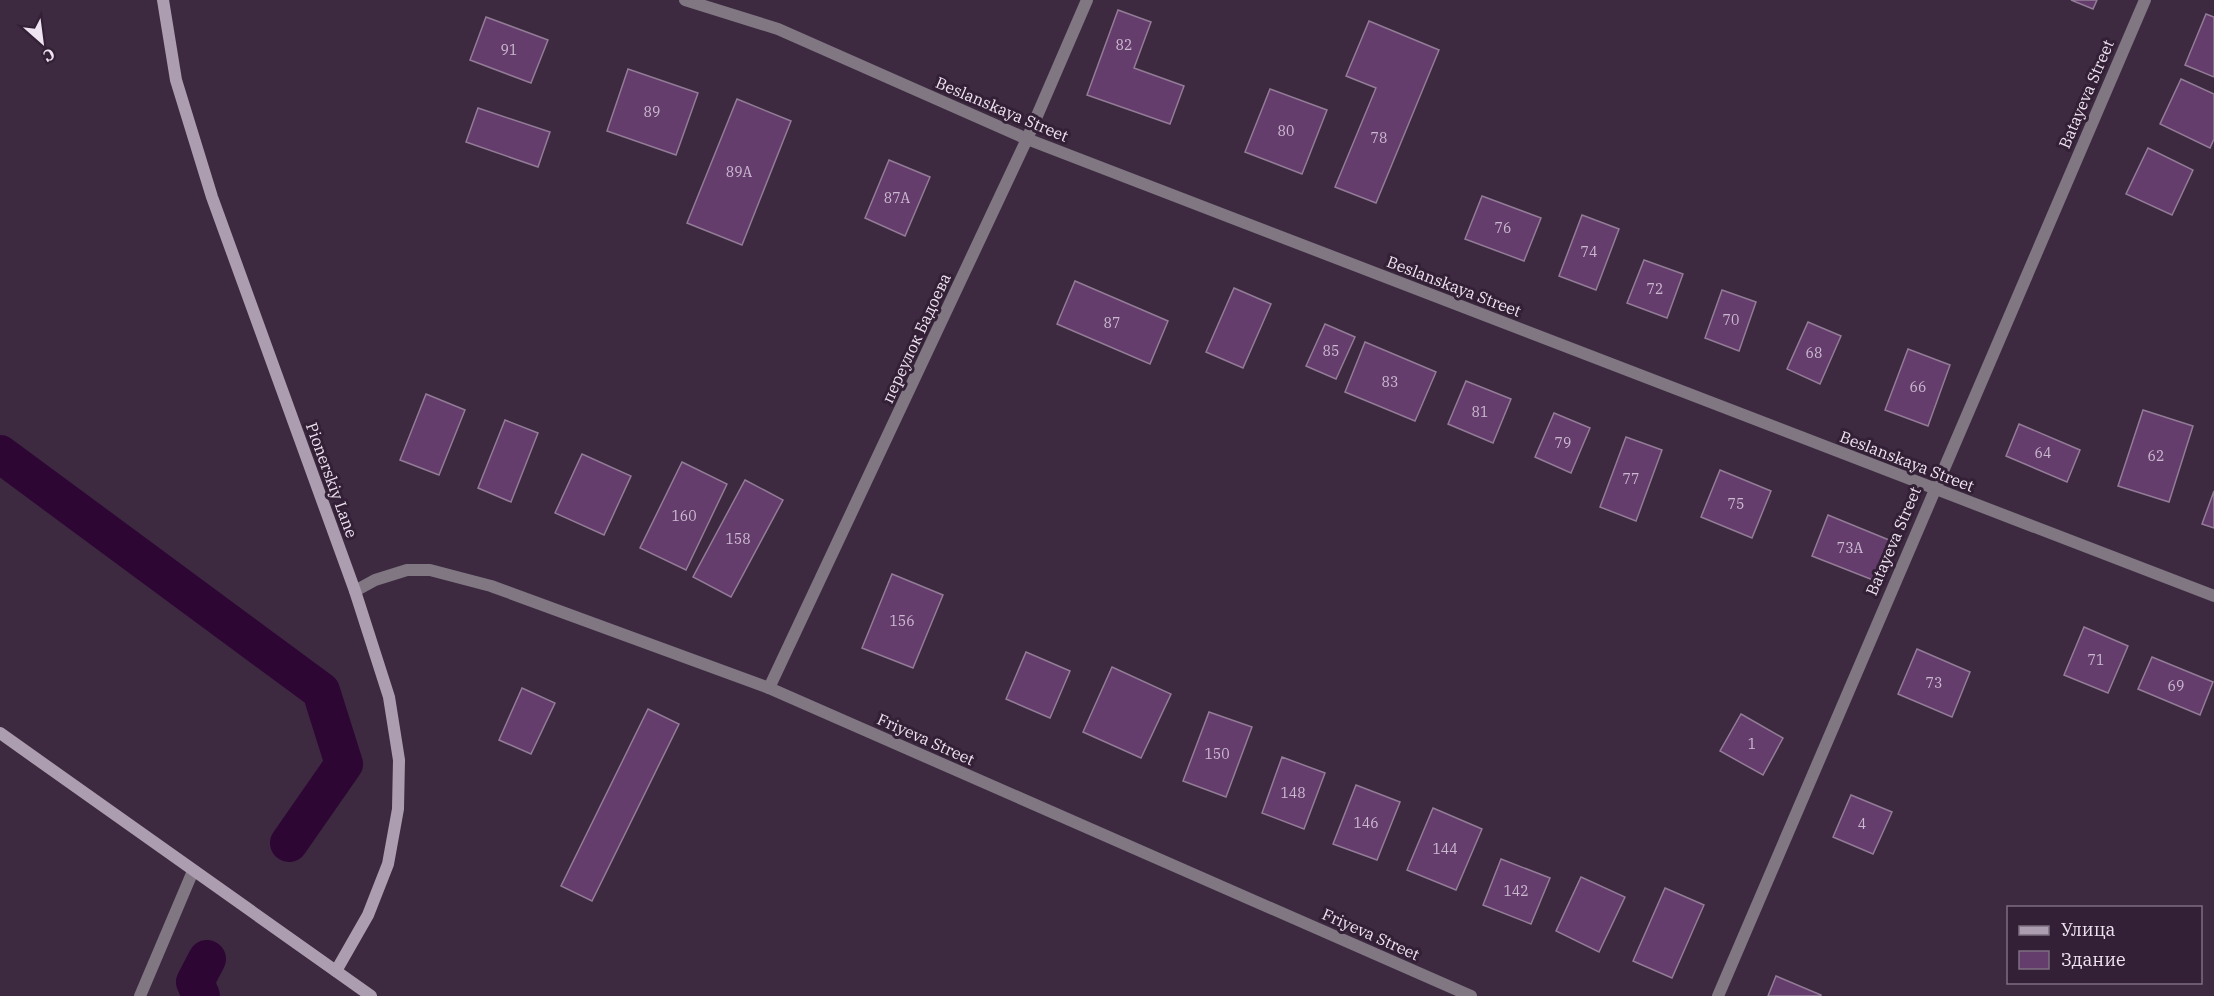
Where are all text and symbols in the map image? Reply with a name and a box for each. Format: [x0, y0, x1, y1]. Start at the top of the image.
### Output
north arrow [12, 12, 72, 72]
house number: 82 [1116, 36, 1132, 54]
street label: Batayeva Street [2054, 36, 2118, 151]
house number: 91 [501, 41, 517, 59]
text: С [40, 44, 58, 67]
street label: Beslanskaya Street [933, 72, 1072, 146]
house number: 89 [644, 103, 660, 121]
house number: 80 [1278, 122, 1294, 140]
house number: 78 [1371, 129, 1387, 147]
house number: 89А [726, 163, 753, 181]
house number: 87А [884, 189, 911, 207]
house number: 76 [1495, 219, 1511, 237]
house number: 74 [1581, 243, 1597, 261]
street label: Beslanskaya Street [1384, 251, 1524, 321]
street label: переулок Бадоева [877, 270, 955, 406]
house number: 72 [1647, 280, 1663, 298]
house number: 70 [1723, 311, 1739, 329]
house number: 87 [1104, 314, 1120, 332]
house number: 85 [1323, 342, 1339, 360]
house number: 68 [1806, 344, 1822, 362]
house number: 83 [1382, 373, 1398, 391]
house number: 66 [1910, 378, 1926, 396]
house number: 81 [1472, 403, 1488, 421]
street label: Pionerskiy Lane [302, 420, 362, 540]
street label: Beslanskaya Street [1837, 426, 1977, 496]
house number: 79 [1555, 434, 1571, 452]
house number: 64 [2035, 444, 2051, 462]
house number: 62 [2148, 447, 2164, 465]
house number: 77 [1623, 470, 1639, 488]
street label: Batayeva Street [1861, 483, 1925, 598]
house number: 75 [1728, 495, 1744, 513]
house number: 160 [671, 507, 697, 525]
house number: 158 [725, 530, 751, 548]
house number: 73А [1837, 539, 1864, 557]
house number: 156 [889, 612, 915, 630]
house number: 71 [2088, 651, 2104, 669]
house number: 73 [1926, 674, 1942, 692]
house number: 69 [2168, 677, 2184, 695]
street label: Friyeva Street [874, 709, 978, 770]
house number: 1 [1748, 735, 1756, 753]
house number: 150 [1204, 745, 1230, 763]
house number: 148 [1280, 784, 1306, 802]
house number: 146 [1353, 814, 1379, 832]
house number: 4 [1858, 815, 1866, 833]
house number: 144 [1432, 840, 1458, 858]
house number: 142 [1503, 882, 1529, 900]
street label: Friyeva Street [1319, 904, 1423, 965]
legend [2007, 906, 2202, 984]
text: Улица [2061, 918, 2116, 941]
text: Здание [2061, 948, 2126, 971]

